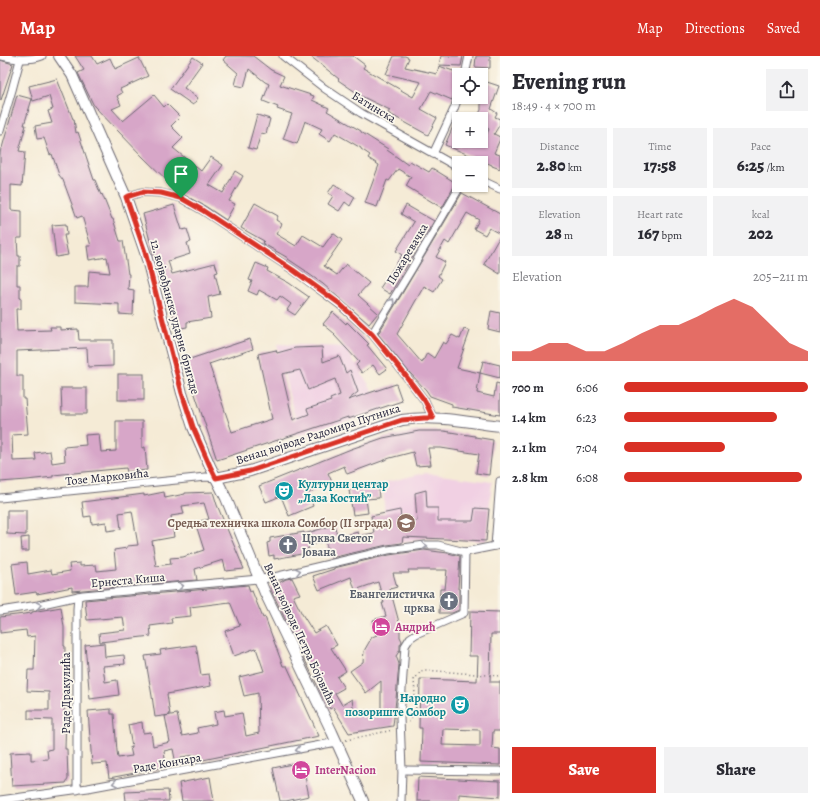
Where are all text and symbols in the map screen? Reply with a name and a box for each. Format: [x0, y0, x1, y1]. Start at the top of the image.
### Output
text: Map [20, 15, 55, 41]
text: Map [637, 19, 663, 38]
text: Directions [685, 19, 745, 38]
text: Saved [767, 19, 800, 38]
text: Evening run [512, 67, 626, 97]
map controls [452, 68, 488, 192]
button: locate [452, 68, 488, 104]
button: share [766, 69, 808, 111]
street label: Батинска [349, 88, 399, 127]
text: 18:49 · 4 × 700 m [512, 97, 596, 114]
button: + [452, 112, 488, 148]
text: Distance [540, 139, 579, 154]
text: Time [649, 139, 671, 154]
text: Pace [750, 139, 771, 154]
text: 2.80 [536, 154, 565, 177]
text: 17:58 [644, 154, 676, 177]
text: 6:25 [737, 154, 764, 177]
button: − [452, 156, 488, 192]
pin [164, 157, 198, 198]
text: km [565, 160, 582, 175]
text: /km [764, 160, 785, 175]
icon: arrive [170, 163, 192, 185]
text: Elevation [538, 207, 580, 222]
text: Heart rate [637, 207, 683, 222]
text: kcal [752, 207, 769, 222]
street label: Пожаревачка [382, 220, 432, 288]
text: 28 [545, 222, 562, 245]
text: 167 [638, 222, 659, 245]
text: 202 [748, 222, 773, 245]
text: m [562, 228, 573, 243]
text: bpm [659, 228, 682, 243]
street label: 12. војвођанске ударне бригаде [147, 238, 203, 396]
text: Elevation [512, 268, 562, 285]
text: 205–211 m [753, 268, 808, 285]
one-way arrow [388, 298, 395, 305]
text: 700 m [512, 379, 544, 396]
text: 6:06 [576, 379, 598, 396]
street label: Венац војводе Радомира Путника [234, 400, 403, 468]
text: 1.4 km [512, 409, 546, 426]
text: 6:23 [576, 409, 597, 426]
text: 2.1 km [512, 439, 546, 456]
text: 7:04 [576, 439, 597, 456]
street label: Тозе Марковића [65, 465, 150, 489]
text: 2.8 km [512, 469, 548, 486]
text: 6:08 [576, 469, 598, 486]
place label: Културни центар „Лаза Костић” [298, 476, 389, 506]
theatre icon: Културни центар „Лаза Костић” [273, 480, 295, 502]
school or university icon: Средња техничка школа Сомбор (II зграда) [395, 512, 417, 534]
place label: Средња техничка школа Сомбор (II зграда) [167, 515, 392, 531]
place label: Црква Светог Јована [302, 530, 374, 560]
church icon: Црква Светог Јована [277, 534, 299, 556]
one-way arrow [422, 541, 428, 550]
street label: Венац војводе Петра Бојовића [260, 561, 340, 708]
one-way arrow [295, 568, 301, 576]
street label: Ернеста Киша [90, 569, 166, 591]
one-way arrow [178, 582, 184, 591]
place label: Евангелистичка црква [350, 586, 435, 616]
church icon: Евангелистичка црква [438, 590, 460, 612]
one-way arrow [35, 601, 42, 609]
hotel icon: Андрић [370, 616, 392, 638]
place label: Андрић [394, 619, 436, 635]
street label: Раде Дракулића [58, 652, 74, 734]
place label: Народно позориште Сомбор [345, 690, 447, 720]
theatre icon: Народно позориште Сомбор [449, 694, 471, 716]
one-way arrow [295, 745, 301, 753]
button: Save [512, 747, 656, 793]
button: Share [664, 747, 808, 793]
street label: Раде Кончара [132, 749, 203, 777]
hotel icon: InterNacion [290, 759, 312, 781]
place label: InterNacion [315, 762, 376, 778]
one-way arrow [112, 779, 118, 787]

